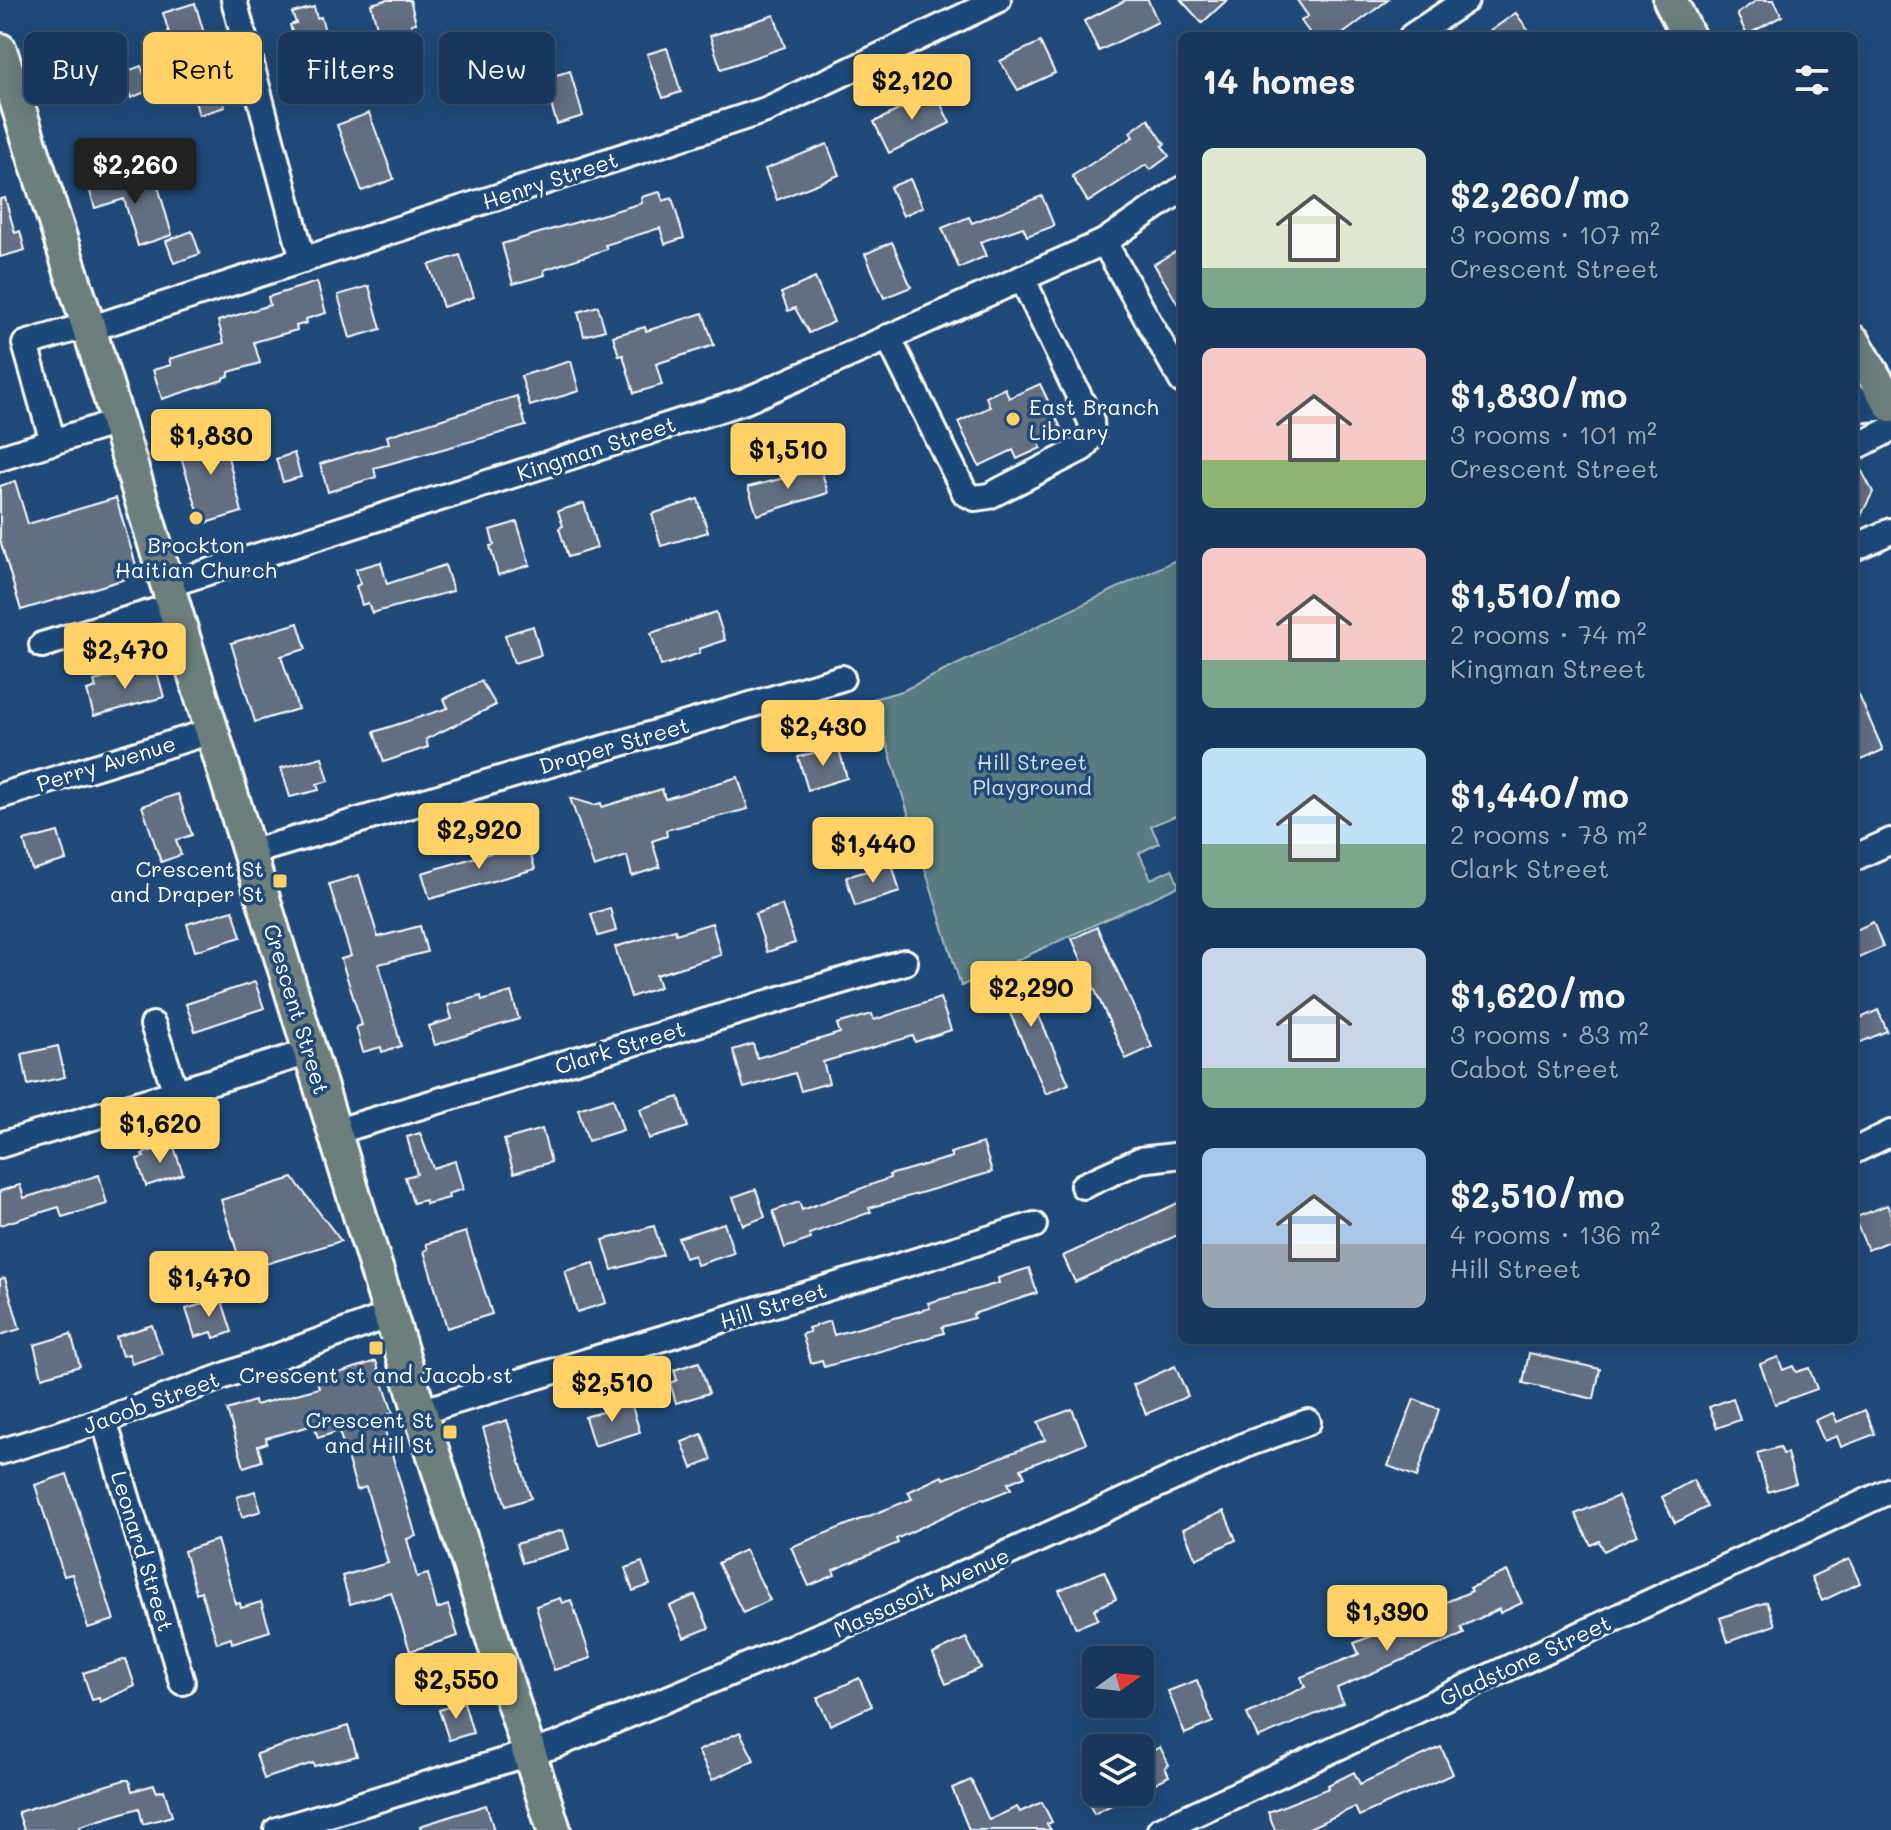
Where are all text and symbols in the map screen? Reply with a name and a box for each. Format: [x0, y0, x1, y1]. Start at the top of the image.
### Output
chip: Buy [24, 32, 127, 104]
chip: Rent [143, 32, 262, 104]
chip: Filters [278, 32, 423, 104]
chip: New [439, 32, 555, 104]
pin: $2,120 [847, 54, 977, 122]
text: 14 homes [1202, 58, 1356, 103]
icon: filters [1790, 58, 1834, 102]
text: $2,120 [871, 63, 953, 97]
pin: $2,260 [70, 138, 200, 206]
street label: Henry Street [478, 144, 622, 216]
text: $2,260 [92, 147, 178, 181]
text: $2,260/mo [1450, 172, 1629, 217]
icon: home [1266, 180, 1362, 276]
text: 3 rooms · 107 m² [1450, 217, 1660, 251]
text: Crescent Street [1450, 251, 1659, 285]
text: $1,830/mo [1450, 372, 1627, 417]
icon: home [1266, 380, 1362, 476]
place label: East Branch Library [1029, 392, 1159, 446]
pin: $1,830 [146, 409, 276, 477]
street label: Kingman Street [513, 409, 679, 487]
marker: East Branch Library [1004, 410, 1022, 428]
text: 3 rooms · 101 m² [1450, 417, 1657, 451]
text: $1,830 [169, 418, 253, 452]
pin: $1,510 [723, 423, 853, 491]
text: $1,510 [749, 432, 828, 466]
text: Crescent Street [1450, 451, 1659, 485]
marker: Brockton Haitian Church [187, 509, 205, 527]
place label: Brockton Haitian Church [115, 530, 277, 584]
text: $1,510/mo [1450, 572, 1621, 617]
icon: home [1266, 580, 1362, 676]
text: 2 rooms · 74 m² [1450, 617, 1647, 651]
pin: $2,470 [60, 623, 190, 691]
text: $2,470 [82, 632, 168, 666]
text: Kingman Street [1450, 651, 1646, 685]
pin: $2,430 [758, 700, 888, 768]
text: $2,430 [779, 709, 867, 743]
street label: Draper Street [535, 710, 693, 780]
street label: Perry Avenue [33, 728, 179, 798]
park label: Hill Street Playground [972, 747, 1092, 801]
text: $1,440/mo [1450, 772, 1629, 817]
icon: home [1266, 780, 1362, 876]
pin: $2,920 [414, 803, 544, 871]
text: $2,920 [436, 812, 522, 846]
pin: $1,440 [808, 817, 938, 885]
text: 2 rooms · 78 m² [1450, 817, 1647, 851]
text: $1,440 [830, 826, 916, 860]
text: Clark Street [1450, 851, 1609, 885]
place label: Crescent St and Draper St [110, 854, 264, 908]
marker: Crescent St and Draper St [271, 872, 289, 890]
street label: Crescent Street [257, 920, 337, 1098]
pin: $2,290 [966, 961, 1096, 1029]
text: $2,290 [988, 970, 1074, 1004]
text: $1,620/mo [1450, 972, 1625, 1017]
icon: home [1266, 980, 1362, 1076]
street label: Clark Street [551, 1013, 689, 1081]
text: 3 rooms · 83 m² [1450, 1017, 1649, 1051]
text: Cabot Street [1450, 1051, 1619, 1085]
pin: $1,620 [95, 1097, 225, 1165]
text: $1,620 [119, 1106, 201, 1140]
text: $2,510/mo [1450, 1172, 1625, 1217]
icon: home [1266, 1180, 1362, 1276]
text: 4 rooms · 136 m² [1450, 1217, 1660, 1251]
pin: $1,470 [144, 1251, 274, 1319]
text: Hill Street [1450, 1251, 1581, 1285]
text: $1,470 [167, 1260, 251, 1294]
street label: Hill Street [716, 1275, 830, 1335]
marker: Crescent st and Jacob st [367, 1339, 385, 1357]
pin: $2,510 [547, 1356, 677, 1424]
place label: Crescent st and Jacob st [239, 1360, 513, 1389]
street label: Jacob Street [79, 1364, 223, 1440]
text: $2,510 [571, 1365, 653, 1399]
place label: Crescent St and Hill St [305, 1405, 434, 1459]
marker: Crescent St and Hill St [441, 1423, 459, 1441]
street label: Leonard Street [105, 1467, 181, 1635]
street label: Massasoit Avenue [828, 1540, 1014, 1644]
pin: $1,390 [1322, 1585, 1452, 1653]
text: $1,390 [1345, 1594, 1429, 1628]
street label: Gladstone Street [1435, 1608, 1615, 1712]
north arrow [1082, 1646, 1154, 1718]
map controls [1082, 1646, 1154, 1806]
pin: $2,550 [391, 1653, 521, 1721]
text: $2,550 [413, 1662, 499, 1696]
button: layers [1082, 1734, 1154, 1806]

